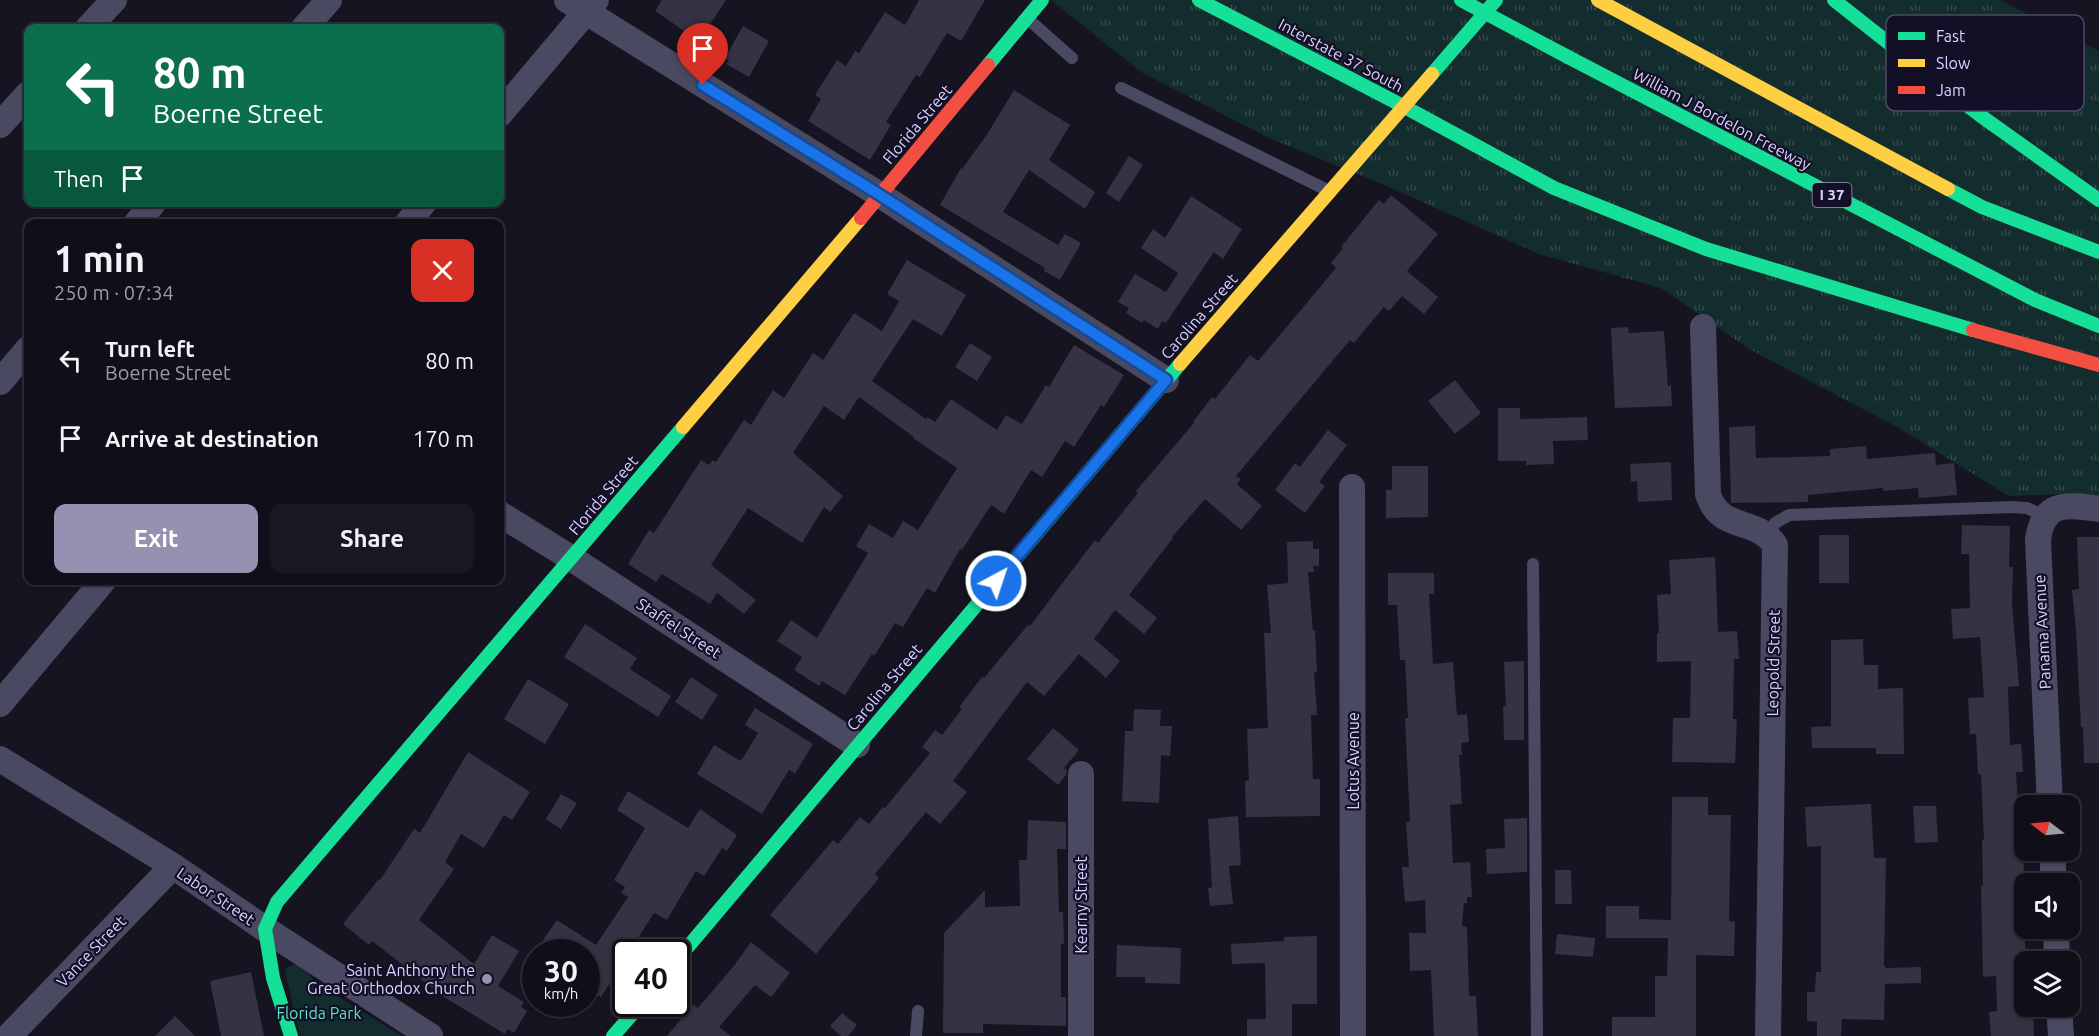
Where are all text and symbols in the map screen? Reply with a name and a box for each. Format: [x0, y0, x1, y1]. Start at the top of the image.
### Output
street label: Interstate 37 South [1276, 15, 1406, 95]
legend [1886, 15, 2084, 111]
pin [677, 23, 728, 85]
text: Fast [1936, 27, 1966, 45]
icon: arrive [686, 32, 719, 65]
icon: left [54, 48, 132, 126]
text: 80 m [153, 49, 247, 96]
text: Slow [1936, 54, 1971, 72]
street label: William J Bordelon Freeway [1630, 64, 1814, 174]
street label: Florida Street [879, 80, 956, 167]
text: Jam [1936, 81, 1966, 99]
text: Boerne Street [153, 98, 323, 128]
icon: arrive [116, 162, 149, 195]
text: Then [54, 166, 104, 191]
road number: I 37 [1812, 183, 1852, 207]
text: 1 min [54, 238, 145, 279]
button: close [411, 239, 474, 302]
street label: Carolina Street [1157, 269, 1241, 362]
text: 250 m · 07:34 [54, 281, 174, 304]
text: Turn left [105, 336, 195, 361]
icon: left [54, 344, 87, 377]
text: 80 m [425, 348, 474, 373]
text: Boerne Street [105, 361, 231, 384]
icon: arrive [54, 422, 87, 455]
text: Arrive at destination [105, 426, 319, 451]
text: 170 m [413, 426, 474, 451]
street label: Florida Street [565, 451, 642, 538]
button: Exit [54, 504, 258, 573]
button: Share [270, 504, 474, 573]
position arrow [964, 549, 1028, 613]
street label: Panama Avenue [2030, 574, 2054, 690]
street label: Staffel Street [634, 594, 725, 662]
street label: Leopold Street [1763, 609, 1783, 717]
street label: Carolina Street [843, 640, 926, 734]
street label: Lotus Avenue [1344, 712, 1362, 810]
north arrow [2014, 795, 2080, 861]
map controls [2014, 795, 2080, 1017]
street label: Kearny Street [1072, 855, 1090, 954]
street label: Labor Street [174, 864, 259, 929]
button: sound [2014, 873, 2080, 939]
street label: Vance Street [53, 911, 130, 990]
speed limit sign: 40 [612, 939, 690, 1017]
button: layers [2014, 951, 2080, 1017]
text: 30 [544, 954, 578, 988]
place label: Saint Anthony the Great Orthodox Church [307, 961, 475, 997]
marker: Saint Anthony the Great Orthodox Church [480, 972, 494, 986]
text: km/h [544, 985, 578, 1002]
park label: Florida Park [277, 1004, 361, 1022]

